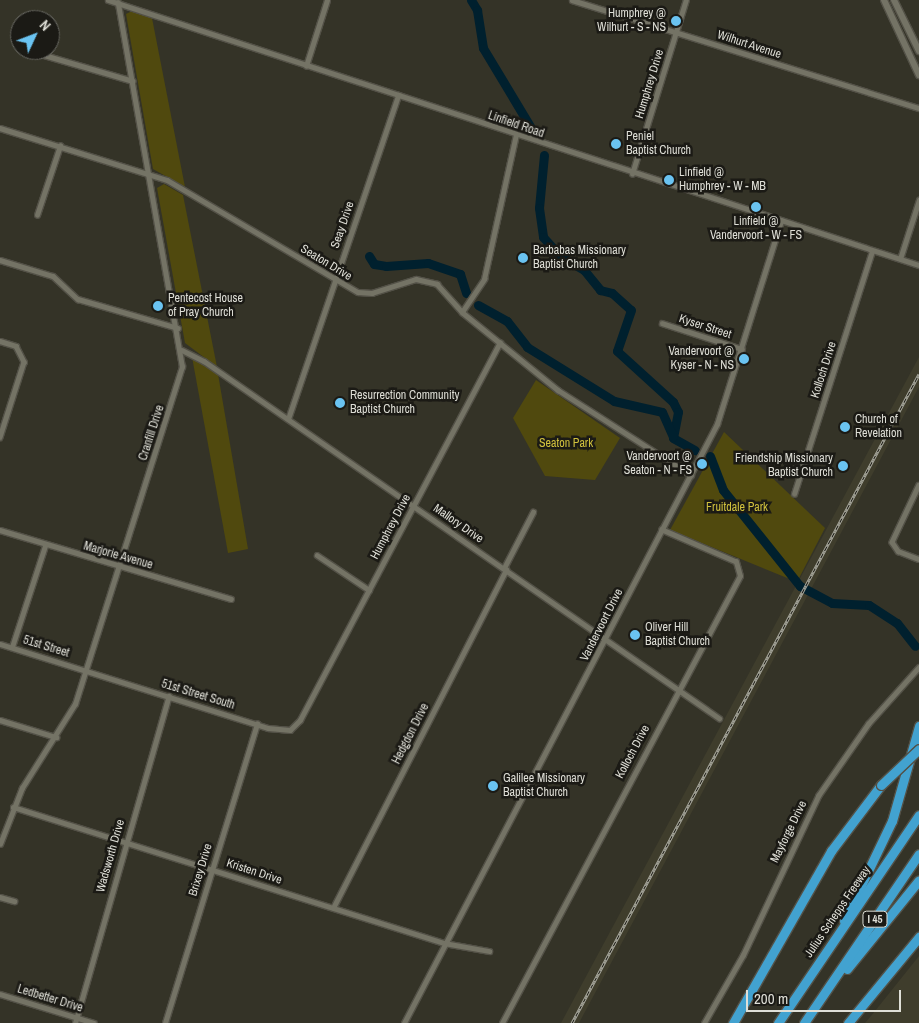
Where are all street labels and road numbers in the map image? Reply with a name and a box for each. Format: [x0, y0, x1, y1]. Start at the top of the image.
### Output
street label: Wilhurt Avenue [715, 28, 783, 62]
street label: Humphrey Drive [633, 48, 667, 120]
street label: Linfield Road [486, 109, 546, 141]
street label: Seay Drive [328, 200, 358, 250]
street label: Seaton Drive [298, 242, 354, 284]
street label: Kyser Street [677, 312, 733, 342]
street label: Kolloch Drive [808, 340, 840, 400]
street label: Cranfill Drive [136, 403, 168, 463]
street label: Humphrey Drive [368, 492, 414, 562]
street label: Mallory Drive [430, 501, 486, 547]
street label: Marjorie Avenue [81, 539, 155, 573]
street label: Vandervoort Drive [578, 586, 626, 664]
street label: 51st Street [21, 633, 71, 661]
street label: 51st Street South [160, 677, 236, 713]
street label: Hedgdon Drive [390, 701, 432, 767]
street label: Kolloch Drive [613, 723, 653, 781]
street label: Mayforge Drive [768, 799, 810, 865]
street label: Wadsworth Drive [94, 818, 128, 894]
street label: Brixey Drive [186, 842, 216, 898]
street label: Kristen Drive [224, 856, 284, 888]
street label: Julius Schepps Freeway [802, 864, 874, 960]
road number: I 45 [861, 911, 889, 928]
street label: Ledbetter Drive [15, 982, 85, 1016]

